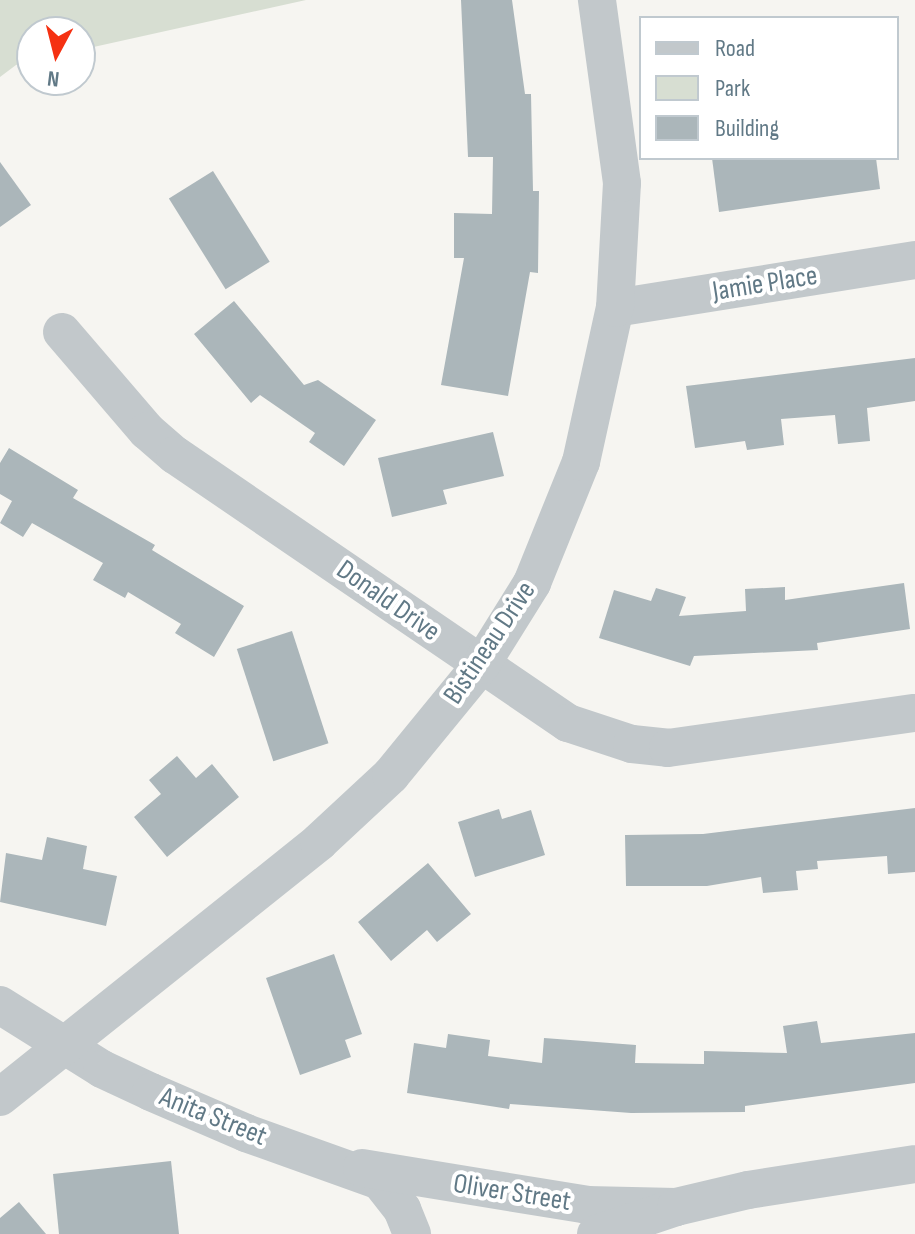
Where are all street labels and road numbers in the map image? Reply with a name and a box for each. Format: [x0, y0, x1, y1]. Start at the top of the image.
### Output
street label: Jamie Place [710, 259, 820, 309]
street label: Donald Drive [330, 553, 446, 649]
street label: Bistineau Drive [437, 575, 543, 711]
street label: Anita Street [155, 1080, 271, 1154]
street label: Oliver Street [451, 1167, 573, 1219]

